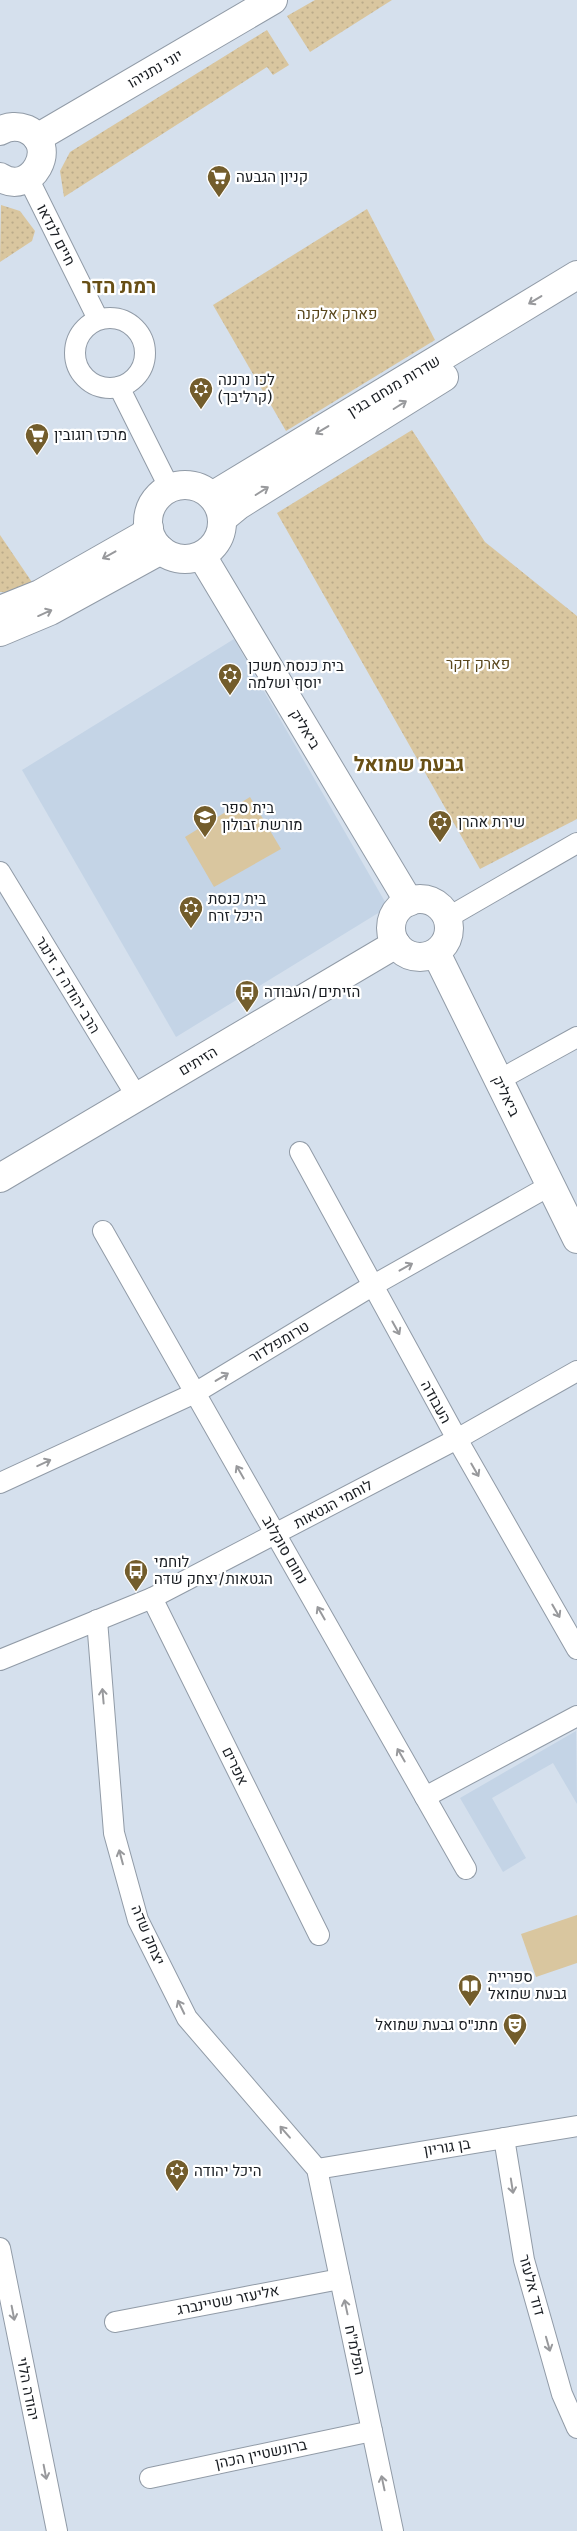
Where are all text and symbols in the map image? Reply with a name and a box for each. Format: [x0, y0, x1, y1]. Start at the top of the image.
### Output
street label: יוני נתניהו [124, 46, 186, 92]
supermarket icon: קניון הגבעה [206, 164, 232, 198]
place label: קניון הגבעה [236, 168, 308, 186]
street label: חיים לנדאו [33, 201, 79, 269]
district label: רמת הדר [82, 274, 156, 298]
one-way arrow [529, 295, 543, 305]
park label: פארק אלקנה [297, 305, 377, 323]
street label: שדרות מנחם בגין [344, 351, 444, 421]
place label: לכו נרננה (קרליבך) [218, 371, 275, 406]
synagogue icon: לכו נרננה (קרליבך) [188, 376, 214, 410]
one-way arrow [392, 399, 406, 409]
supermarket icon: מרכז רוגובין [24, 422, 50, 456]
one-way arrow [315, 425, 329, 435]
place label: מרכז רוגובין [54, 426, 127, 444]
one-way arrow [254, 485, 268, 495]
one-way arrow [102, 551, 117, 560]
one-way arrow [37, 607, 52, 617]
park label: פארק דקר [446, 655, 510, 673]
place label: בית כנסת משכן יוסף ושלמה [248, 657, 344, 692]
synagogue icon: בית כנסת משכן יוסף ושלמה [217, 662, 243, 696]
street label: ביאליק [286, 706, 324, 752]
district label: גבעת שמואל [354, 752, 464, 776]
place label: בית ספר מורשת זבולון [222, 799, 303, 834]
school or university icon: בית ספר מורשת זבולון [192, 804, 218, 838]
synagogue icon: שירת אהרן [427, 809, 453, 843]
place label: שירת אהרן [458, 813, 525, 831]
place label: בית כנסת היכל זרח [208, 890, 266, 925]
synagogue icon: בית כנסת היכל זרח [178, 895, 204, 929]
street label: הרב יהודה ד. זינגר [32, 933, 104, 1037]
bus stop icon: הזיתים/העבודה [234, 979, 260, 1013]
place label: הזיתים/העבודה [264, 983, 360, 1001]
street label: הזיתים [175, 1042, 221, 1080]
street label: ביאליק [488, 1072, 524, 1120]
one-way arrow [399, 1261, 413, 1271]
street label: טרומפלדור [246, 1317, 312, 1367]
one-way arrow [391, 1321, 401, 1336]
one-way arrow [214, 1372, 228, 1382]
street label: העבודה [417, 1377, 455, 1427]
one-way arrow [36, 1458, 51, 1467]
one-way arrow [470, 1463, 480, 1478]
one-way arrow [235, 1465, 245, 1480]
street label: לוחמי הגטאות [291, 1476, 376, 1532]
street label: נחום סוקלוב [258, 1513, 312, 1587]
place label: לוחמי הגטאות/יצחק שדה [154, 1553, 273, 1588]
bus stop icon: לוחמי הגטאות/יצחק שדה [123, 1558, 149, 1592]
one-way arrow [551, 1604, 561, 1618]
one-way arrow [315, 1607, 325, 1621]
one-way arrow [98, 1688, 108, 1704]
street label: אפרים [218, 1744, 252, 1788]
one-way arrow [396, 1747, 406, 1762]
one-way arrow [116, 1850, 125, 1866]
street label: יצחק שדה [127, 1902, 169, 1968]
place label: ספריית גבעת שמואל [488, 1968, 567, 2003]
library icon: ספריית גבעת שמואל [457, 1973, 483, 2007]
one-way arrow [176, 2000, 185, 2015]
theatre icon: מתנ"ס גבעת שמואל [502, 2012, 528, 2046]
place label: מתנ"ס גבעת שמואל [375, 2016, 498, 2034]
one-way arrow [279, 2126, 290, 2139]
street label: בן גוריון [422, 2134, 472, 2160]
synagogue icon: היכל יהודה [164, 2158, 190, 2192]
place label: היכל יהודה [194, 2162, 262, 2180]
one-way arrow [507, 2178, 517, 2194]
street label: דוד אלעזר [515, 2252, 549, 2318]
street label: אליעזר שטיינברג [175, 2281, 281, 2319]
one-way arrow [341, 2300, 350, 2316]
one-way arrow [9, 2304, 18, 2320]
street label: הפלמ"ח [341, 2323, 369, 2377]
one-way arrow [543, 2336, 553, 2352]
street label: יהודה הלוי [13, 2356, 43, 2422]
street label: ברונשטיין הכהן [213, 2435, 309, 2473]
one-way arrow [41, 2463, 50, 2479]
one-way arrow [378, 2476, 388, 2492]

